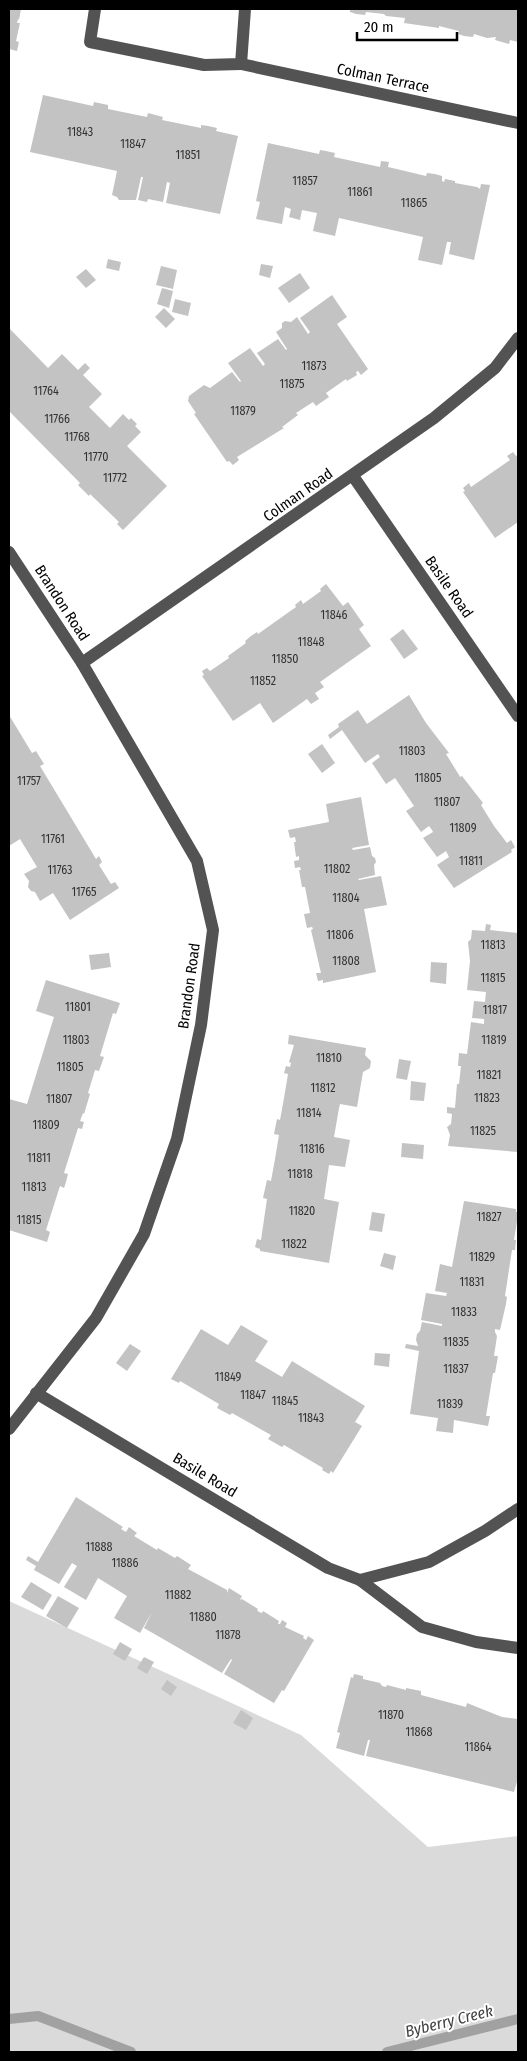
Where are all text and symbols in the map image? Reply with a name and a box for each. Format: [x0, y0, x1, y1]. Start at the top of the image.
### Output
scale bar [357, 10, 457, 42]
text: 20 m [364, 18, 394, 36]
street label: Colman Terrace [335, 59, 431, 97]
house number: 11843 [67, 125, 93, 139]
house number: 11847 [120, 137, 146, 151]
house number: 11851 [176, 148, 200, 162]
house number: 11857 [292, 174, 318, 188]
house number: 11861 [347, 185, 373, 199]
house number: 11865 [401, 196, 428, 210]
house number: 11873 [301, 359, 327, 373]
house number: 11875 [279, 377, 305, 391]
house number: 11764 [33, 384, 59, 398]
house number: 11879 [230, 404, 256, 418]
house number: 11766 [44, 412, 70, 426]
house number: 11768 [64, 430, 90, 444]
house number: 11770 [83, 450, 109, 464]
street label: Colman Road [260, 465, 336, 525]
house number: 11772 [103, 471, 127, 485]
street label: Basile Road [421, 553, 477, 621]
street label: Brandon Road [31, 562, 93, 644]
house number: 11846 [321, 608, 348, 622]
house number: 11848 [297, 635, 325, 649]
house number: 11850 [272, 652, 298, 666]
house number: 11852 [250, 674, 276, 688]
house number: 11803 [399, 744, 425, 758]
house number: 11805 [415, 771, 442, 785]
house number: 11757 [17, 774, 41, 788]
house number: 11807 [434, 795, 460, 809]
house number: 11809 [449, 821, 477, 835]
house number: 11761 [41, 832, 65, 846]
house number: 11811 [459, 854, 483, 868]
house number: 11802 [324, 862, 350, 876]
house number: 11763 [47, 863, 73, 877]
house number: 11765 [71, 885, 97, 899]
house number: 11804 [332, 891, 360, 905]
house number: 11806 [326, 928, 354, 942]
house number: 11813 [481, 938, 505, 952]
street label: Brandon Road [174, 942, 204, 1030]
house number: 11808 [332, 954, 360, 968]
house number: 11815 [480, 971, 506, 985]
house number: 11801 [65, 1000, 91, 1014]
house number: 11817 [483, 1003, 507, 1017]
house number: 11803 [63, 1033, 89, 1047]
house number: 11819 [481, 1033, 507, 1047]
house number: 11810 [316, 1051, 342, 1065]
house number: 11805 [57, 1060, 84, 1074]
house number: 11821 [477, 1068, 501, 1082]
house number: 11812 [311, 1081, 335, 1095]
house number: 11823 [474, 1091, 500, 1105]
house number: 11807 [46, 1092, 72, 1106]
house number: 11814 [296, 1106, 322, 1120]
house number: 11809 [32, 1118, 60, 1132]
house number: 11825 [470, 1124, 496, 1138]
house number: 11816 [299, 1142, 325, 1156]
house number: 11811 [27, 1151, 51, 1165]
house number: 11818 [287, 1167, 313, 1181]
house number: 11813 [22, 1180, 46, 1194]
house number: 11820 [289, 1204, 315, 1218]
house number: 11827 [476, 1210, 502, 1224]
house number: 11815 [16, 1213, 42, 1227]
house number: 11822 [281, 1237, 307, 1251]
house number: 11829 [469, 1250, 495, 1264]
house number: 11831 [460, 1275, 485, 1289]
house number: 11833 [451, 1305, 477, 1319]
house number: 11835 [443, 1335, 470, 1349]
house number: 11837 [443, 1362, 469, 1376]
house number: 11849 [215, 1370, 241, 1384]
house number: 11847 [240, 1388, 266, 1402]
house number: 11845 [272, 1394, 299, 1408]
house number: 11839 [437, 1397, 463, 1411]
house number: 11843 [298, 1411, 324, 1425]
street label: Basile Road [170, 1449, 240, 1501]
house number: 11888 [85, 1540, 113, 1554]
house number: 11886 [111, 1556, 139, 1570]
house number: 11882 [165, 1588, 191, 1602]
house number: 11880 [189, 1610, 217, 1624]
house number: 11878 [215, 1628, 241, 1642]
house number: 11870 [378, 1708, 404, 1722]
house number: 11868 [405, 1725, 433, 1739]
house number: 11864 [465, 1740, 492, 1754]
water label: Byberry Creek [403, 2001, 495, 2041]

